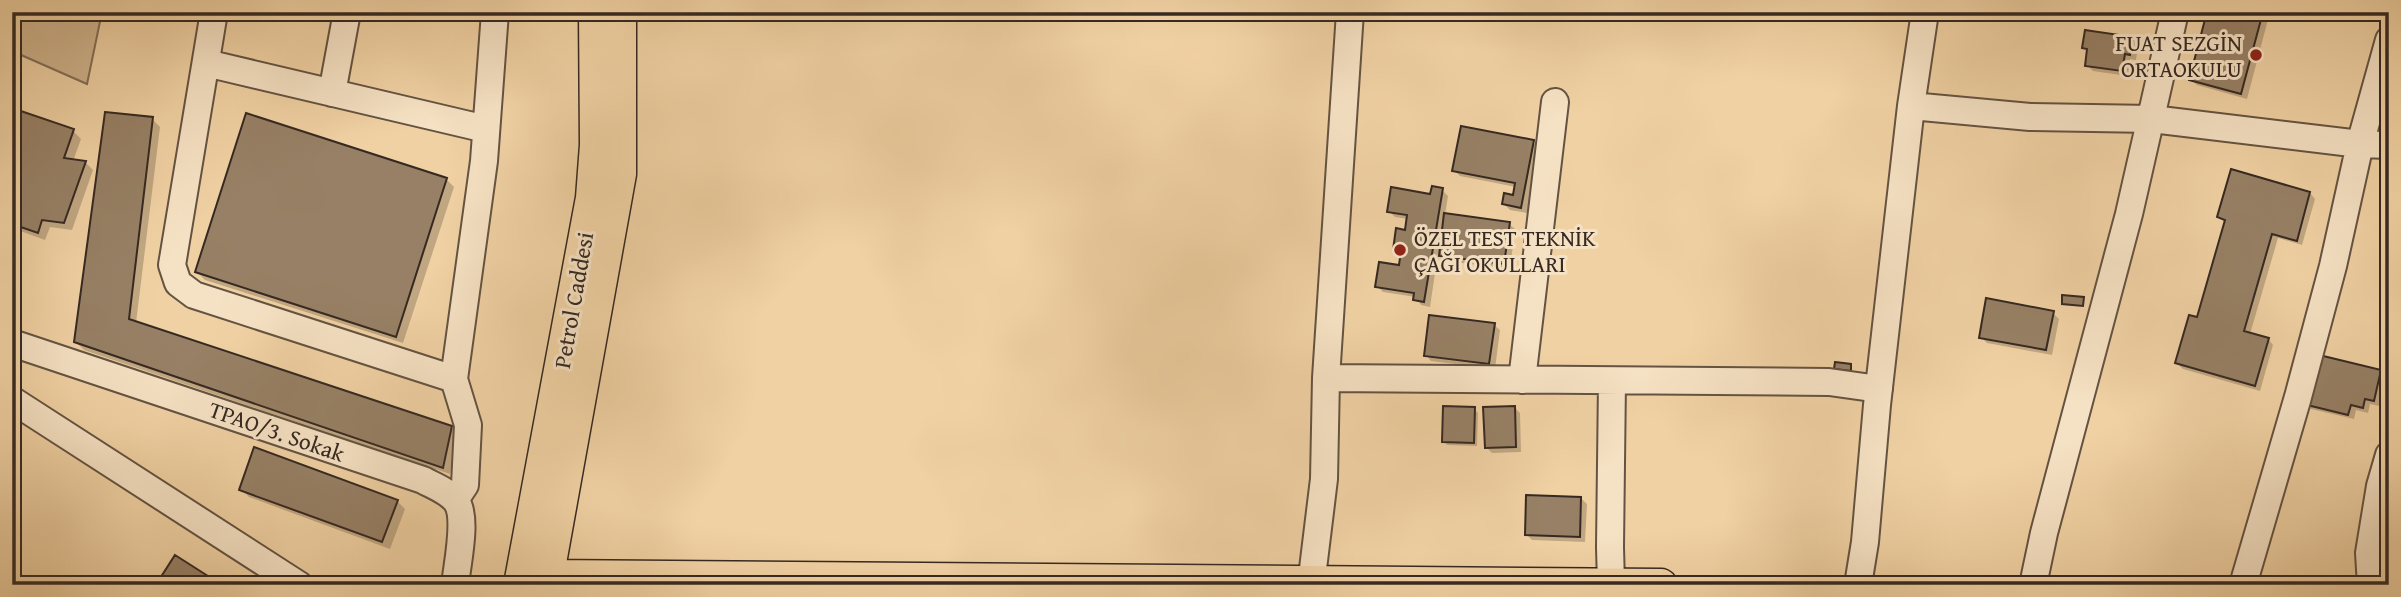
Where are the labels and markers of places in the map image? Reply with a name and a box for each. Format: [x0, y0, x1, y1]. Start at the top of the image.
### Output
place label: FUAT SEZGİN ORTAOKULU [2115, 26, 2242, 85]
marker: FUAT SEZGİN ORTAOKULU [2248, 47, 2264, 63]
place label: ÖZEL TEST TEKNİK ÇAĞI OKULLARI [1414, 221, 1596, 280]
marker: ÖZEL TEST TEKNİK ÇAĞI OKULLARI [1392, 242, 1408, 258]

